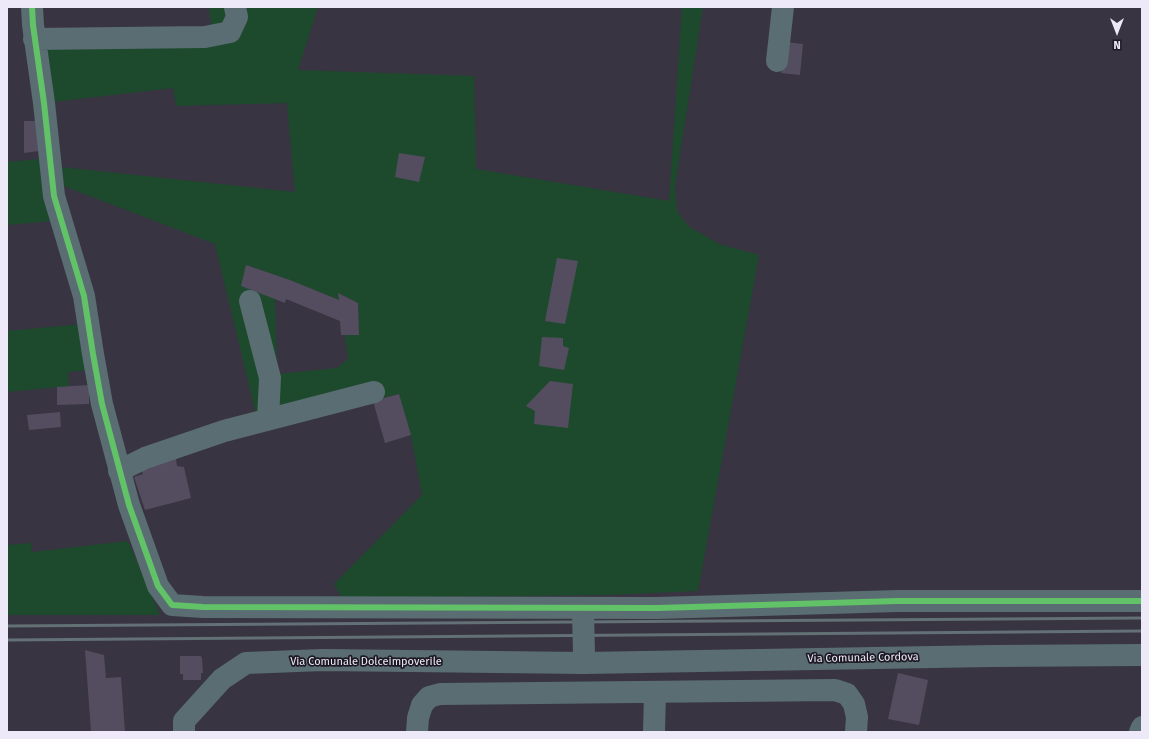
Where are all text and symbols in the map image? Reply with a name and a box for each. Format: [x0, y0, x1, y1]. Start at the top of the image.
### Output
north arrow [1097, 12, 1137, 52]
text: N [1113, 38, 1121, 51]
street label: Via Comunale Cordova [807, 650, 919, 666]
street label: Via Comunale Dolceimpoverile [290, 655, 442, 669]

